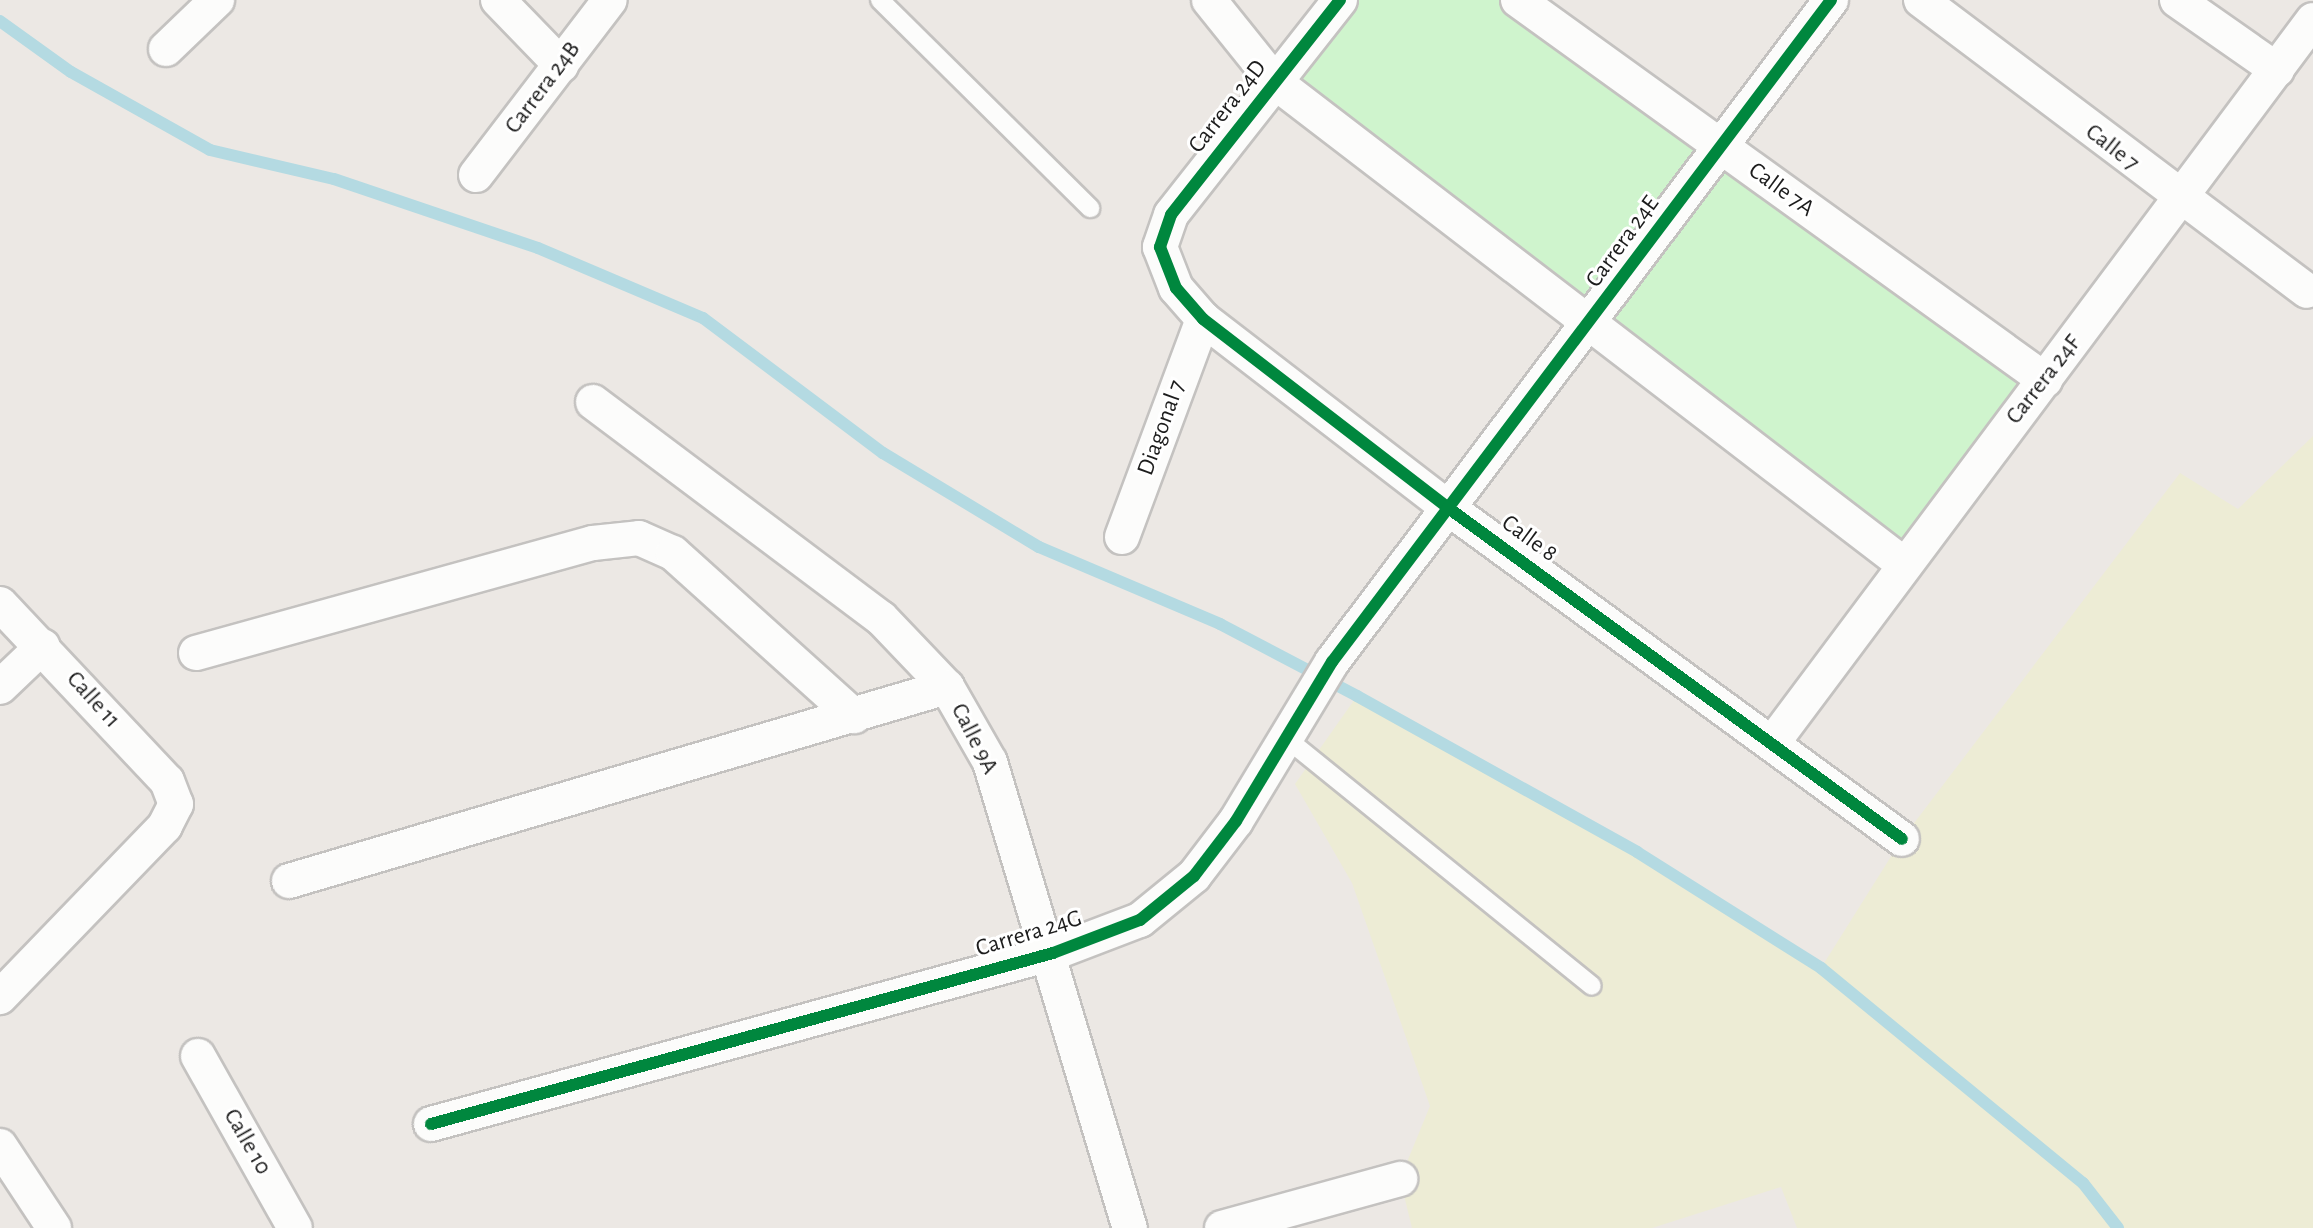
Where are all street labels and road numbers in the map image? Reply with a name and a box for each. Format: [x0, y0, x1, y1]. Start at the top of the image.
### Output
street label: Carrera 24B [499, 36, 587, 140]
street label: Carrera 24D [1183, 55, 1273, 159]
street label: Calle 7 [2079, 118, 2145, 178]
street label: Calle 7A [1742, 157, 1820, 223]
street label: Carrera 24E [1580, 190, 1666, 294]
street label: Carrera 24F [2000, 330, 2088, 430]
street label: Diagonal 7 [1132, 377, 1192, 479]
street label: Calle 8 [1496, 509, 1562, 569]
street label: Calle 11 [60, 665, 126, 735]
street label: Calle 9A [944, 699, 1004, 779]
street label: Carrera 24G [973, 904, 1085, 964]
street label: Calle 10 [217, 1104, 277, 1180]

